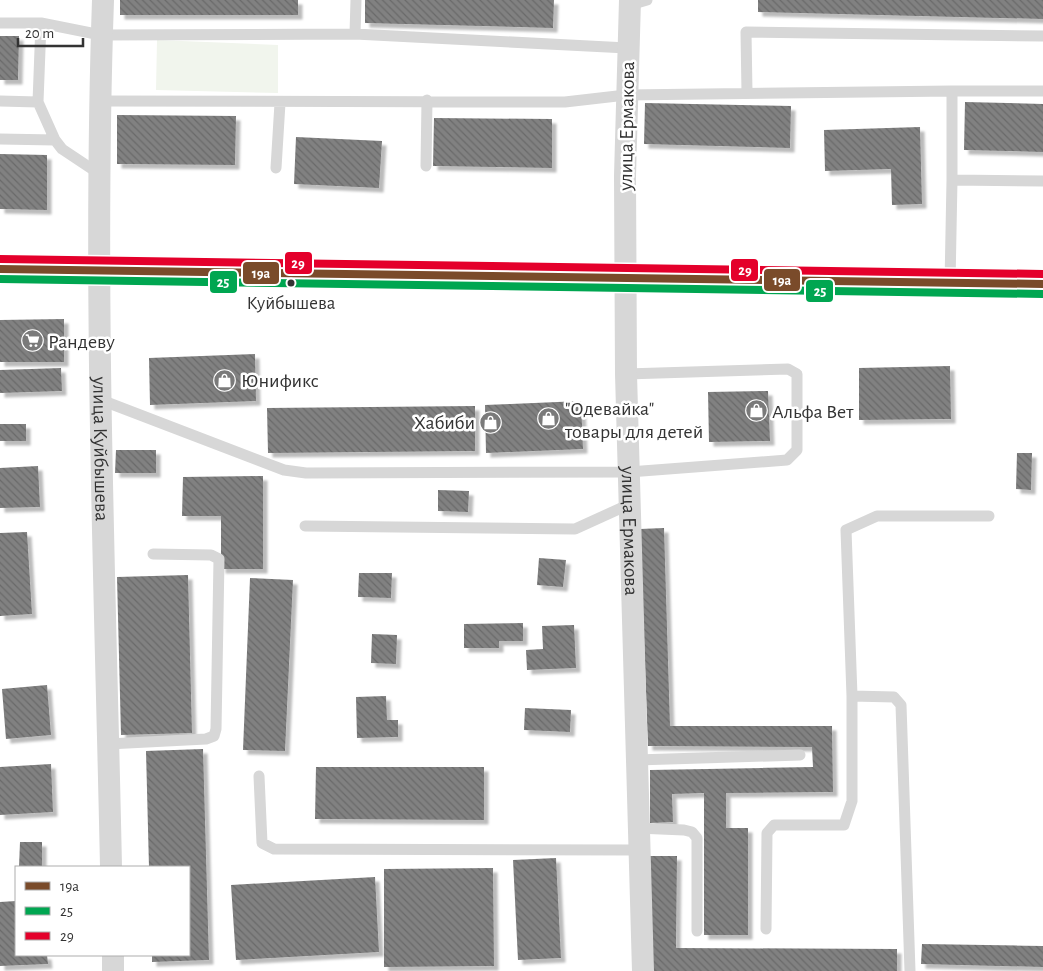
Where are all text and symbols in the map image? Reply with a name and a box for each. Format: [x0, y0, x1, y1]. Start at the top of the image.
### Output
scale bar [18, 15, 82, 47]
text: 20 m [25, 26, 54, 41]
street label: улица Ермакова [616, 61, 638, 192]
line badge: 29 [284, 251, 313, 275]
text: 29 [291, 257, 305, 271]
line badge: 29 [730, 258, 759, 282]
line badge: 19а [242, 261, 280, 285]
text: 29 [738, 264, 752, 278]
text: 19а [252, 267, 271, 281]
line badge: 19а [763, 268, 801, 292]
line badge: 25 [209, 270, 238, 294]
text: 19а [773, 274, 792, 288]
text: 25 [217, 276, 229, 290]
marker: Куйбышева [286, 278, 296, 288]
line badge: 25 [805, 279, 834, 303]
text: 25 [814, 285, 826, 299]
place label: Куйбышева [247, 294, 336, 313]
supermarket icon: Рандеву [20, 329, 44, 353]
place label: Рандеву [48, 332, 115, 352]
shop icon: Юнификс [213, 368, 237, 392]
place label: Юнификс [241, 371, 319, 391]
street label: улица Куйбышева [89, 375, 112, 522]
place label: "Одевайка" товары для детей [564, 399, 703, 442]
shop icon: Альфа Вет [744, 399, 768, 423]
place label: Альфа Вет [772, 402, 854, 422]
shop icon: "Одевайка" товары для детей [537, 407, 561, 431]
shop icon: Хабиби [479, 410, 503, 434]
place label: Хабиби [414, 413, 475, 433]
street label: улица Ермакова [618, 465, 641, 596]
legend [15, 866, 190, 956]
text: 19а [60, 879, 79, 894]
text: 25 [60, 904, 73, 919]
text: 29 [60, 929, 74, 944]

